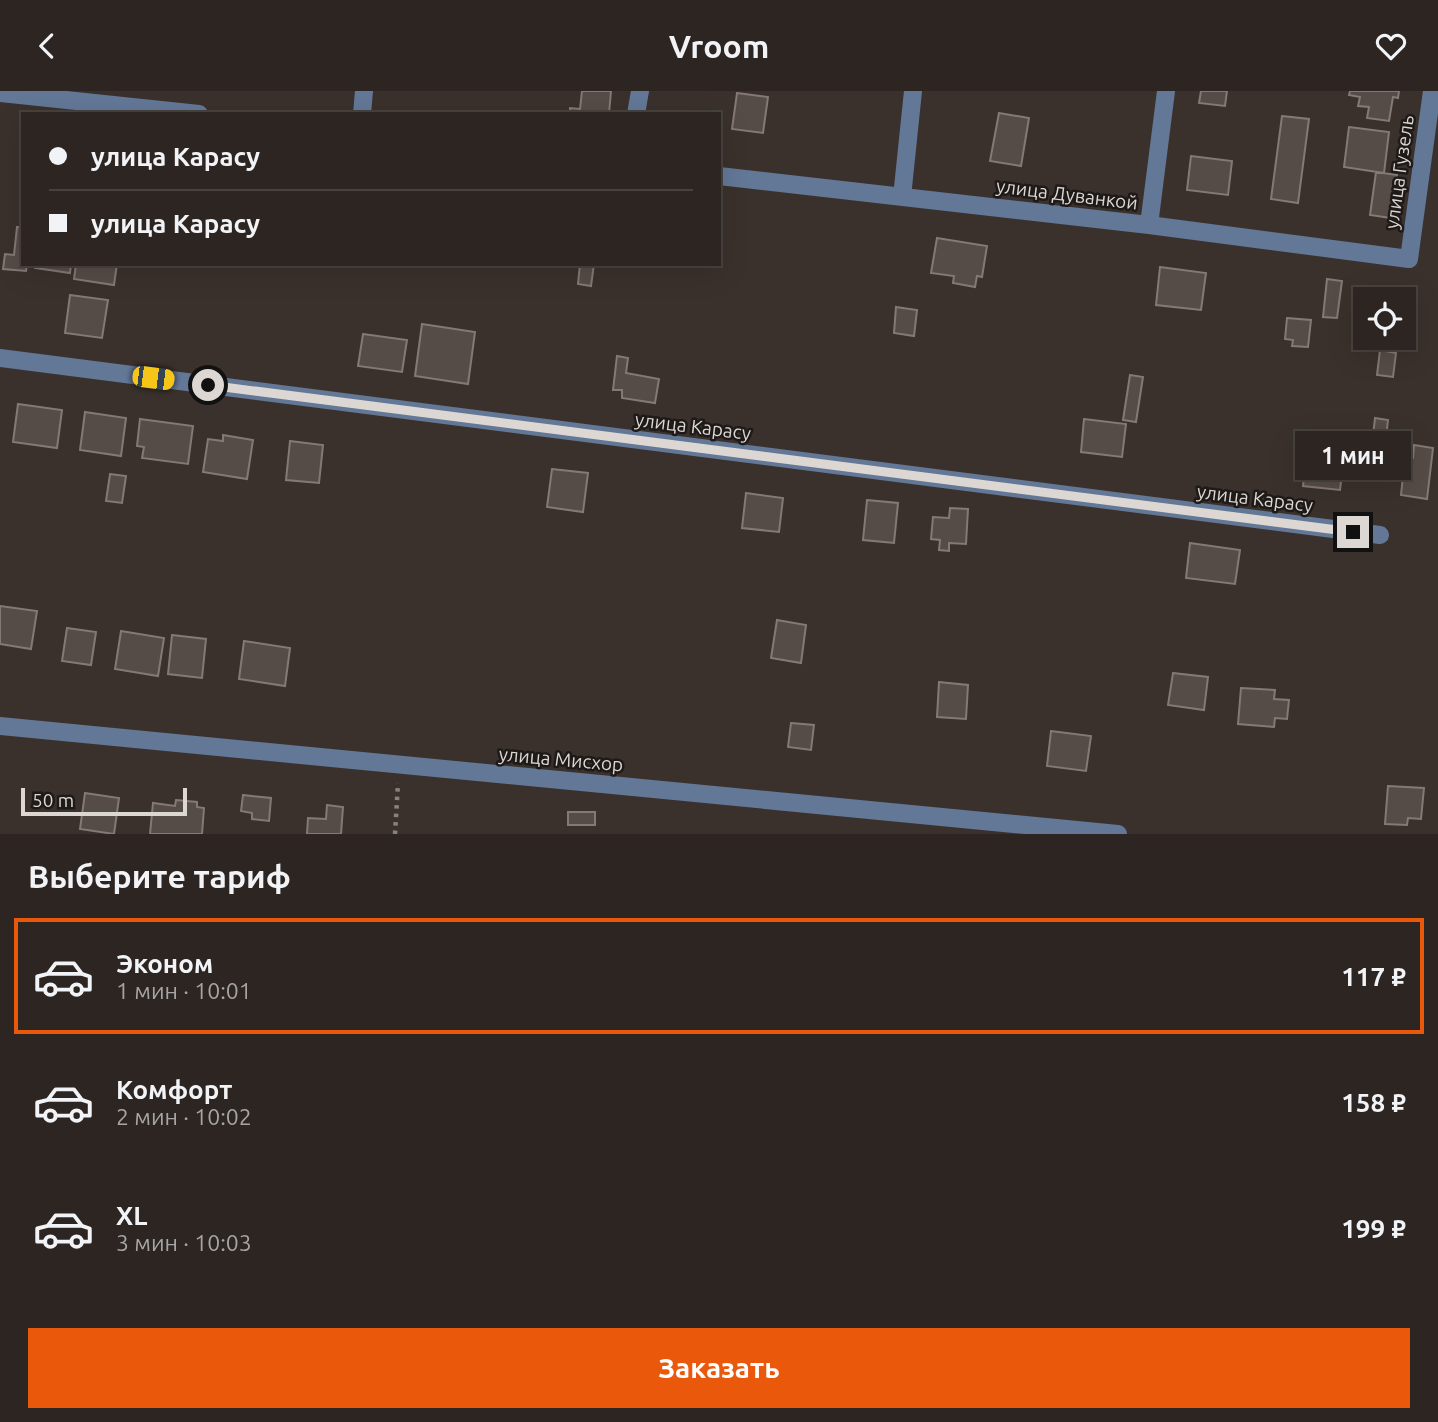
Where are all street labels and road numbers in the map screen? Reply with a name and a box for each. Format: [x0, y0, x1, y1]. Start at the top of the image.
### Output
street label: улица Гузель [1380, 114, 1418, 230]
street label: улица Дуванкой [995, 174, 1139, 214]
street label: улица Карасу [634, 408, 752, 444]
street label: улица Карасу [1196, 480, 1314, 516]
street label: улица Мисхор [498, 743, 624, 775]

